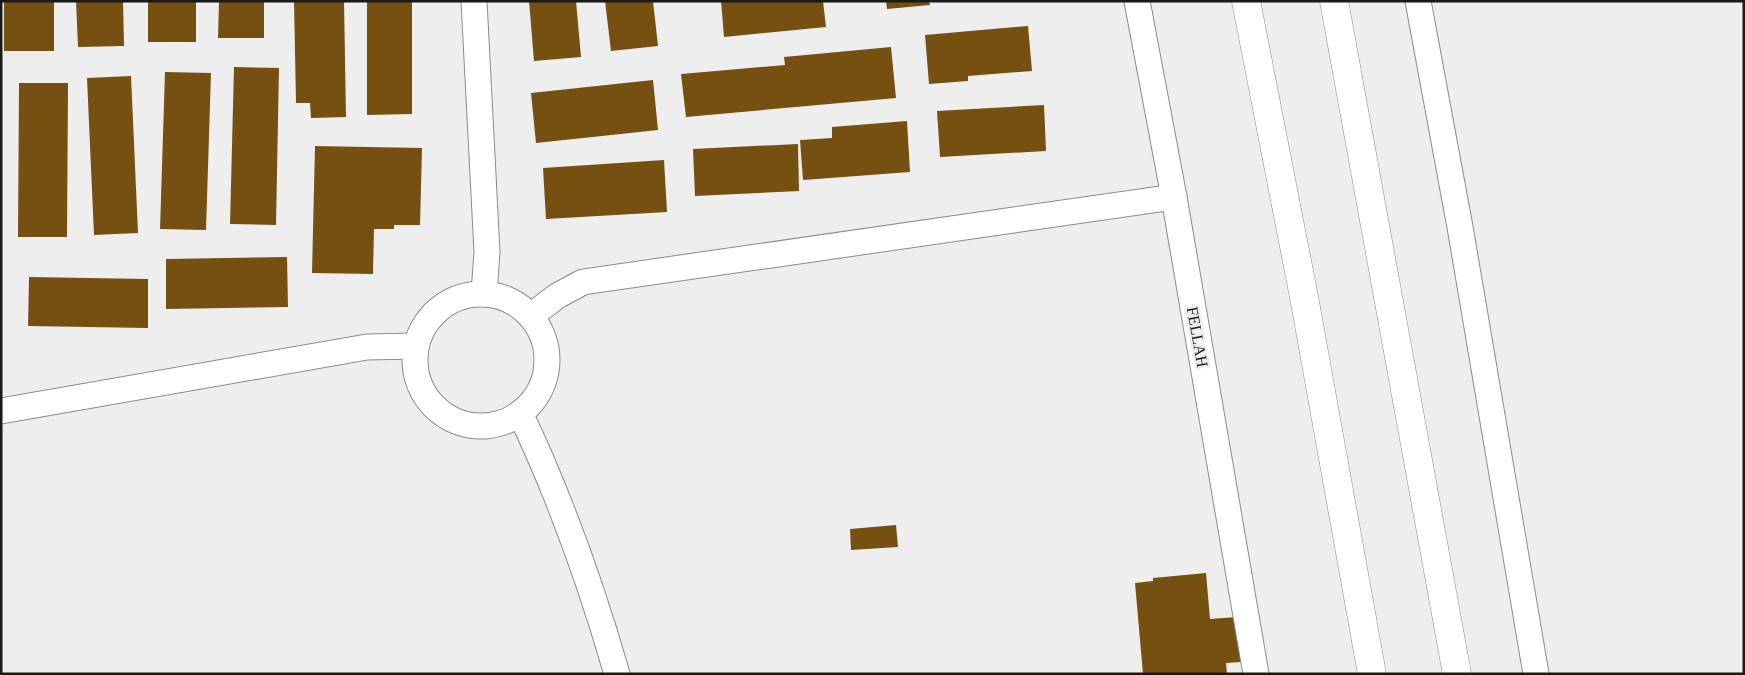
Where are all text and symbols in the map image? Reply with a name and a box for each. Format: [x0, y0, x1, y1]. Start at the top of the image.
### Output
street label: FELLAH [1184, 305, 1211, 369]

